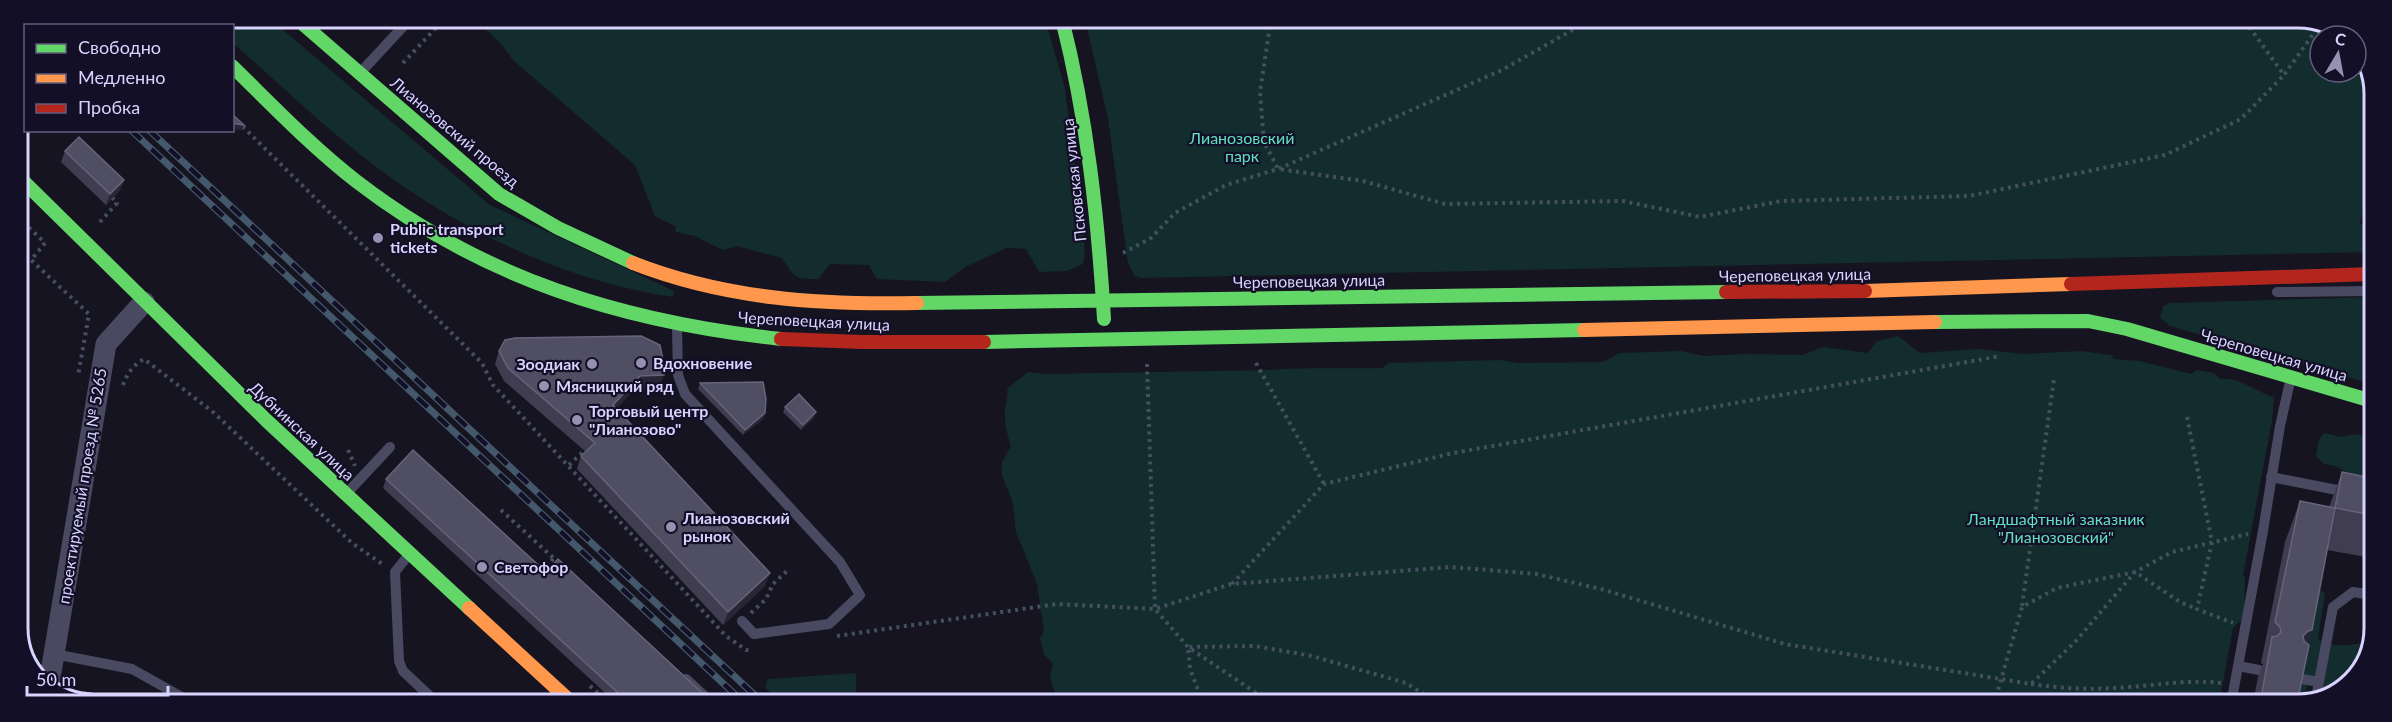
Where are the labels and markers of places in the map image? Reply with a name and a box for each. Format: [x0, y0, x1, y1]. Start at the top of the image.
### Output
place label: Public transport tickets [390, 219, 504, 256]
marker: Public transport tickets [371, 231, 385, 245]
place label: Вдохновение [653, 353, 753, 372]
place label: Зоодиак [516, 354, 580, 373]
marker: Вдохновение [634, 356, 648, 370]
marker: Зоодиак [585, 357, 599, 371]
place label: Мясницкий ряд [556, 376, 674, 395]
marker: Мясницкий ряд [537, 379, 551, 393]
place label: Торговый центр "Лианозово" [589, 401, 708, 438]
marker: Торговый центр "Лианозово" [570, 413, 584, 427]
place label: Лианозовский рынок [682, 508, 790, 545]
marker: Лианозовский рынок [664, 520, 678, 534]
place label: Светофор [494, 557, 568, 576]
marker: Светофор [475, 560, 489, 574]

